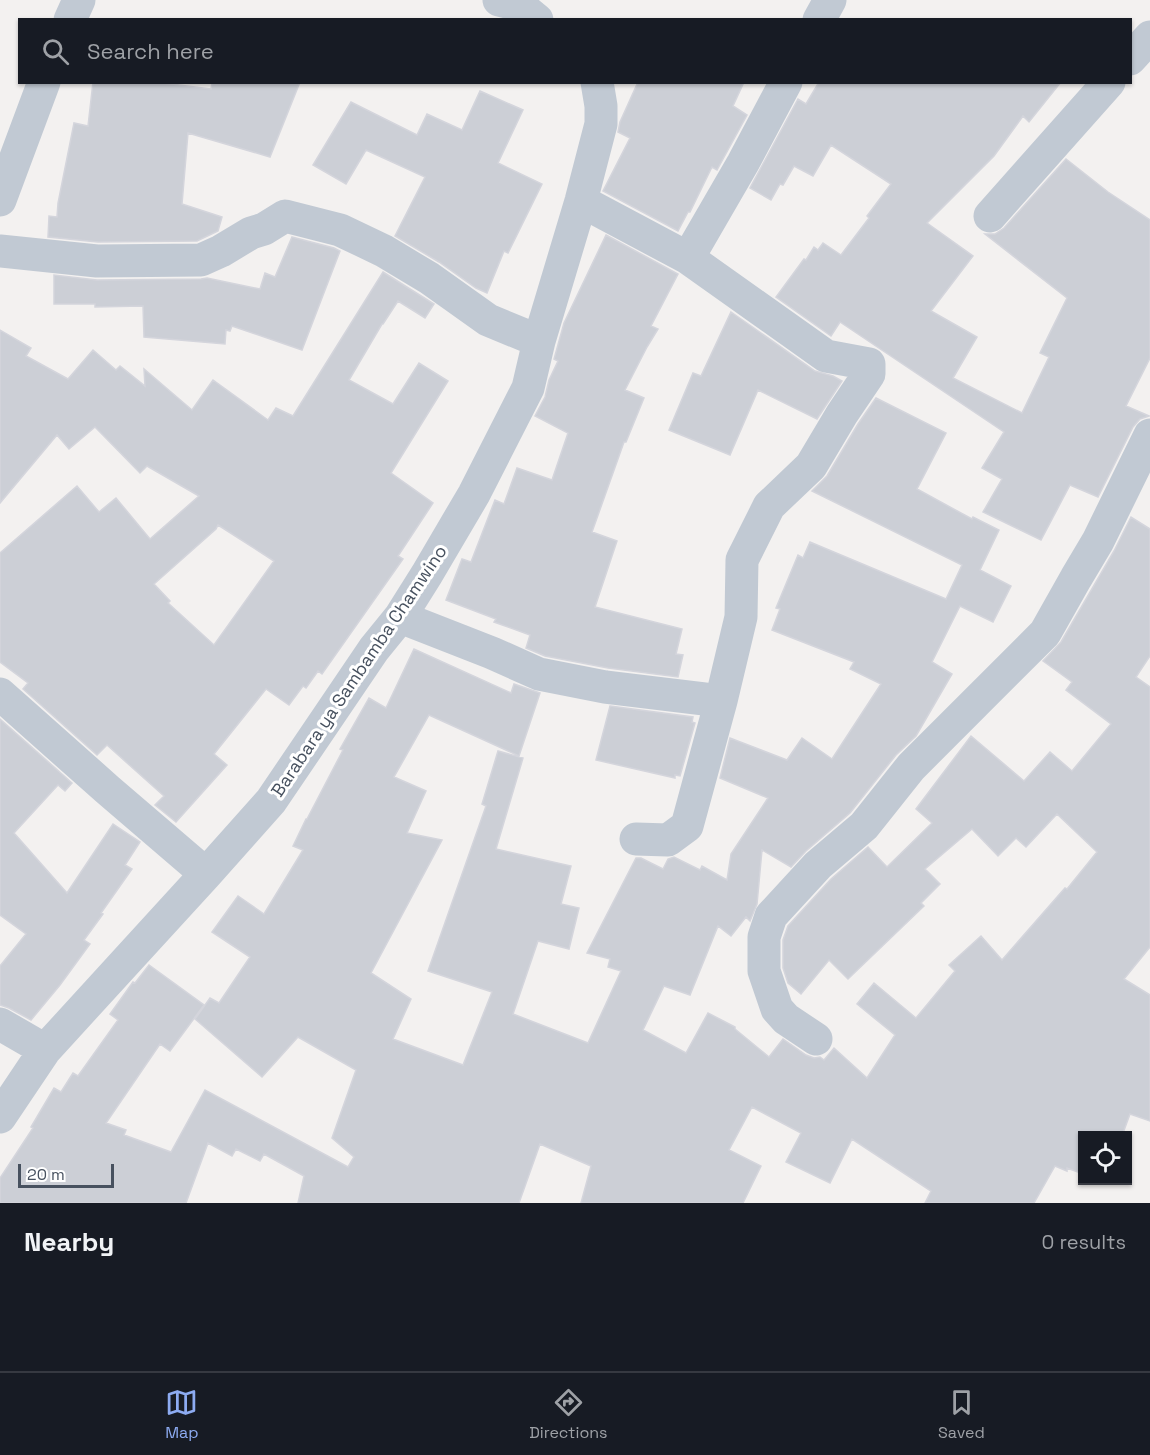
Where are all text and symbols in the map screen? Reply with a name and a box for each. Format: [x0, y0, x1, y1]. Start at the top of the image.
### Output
search box [18, 18, 1132, 84]
icon: search [39, 35, 72, 68]
text: Search here [87, 37, 214, 65]
street label: Barabara ya Sambamba Chamwino [266, 541, 452, 801]
map controls [1078, 1131, 1132, 1185]
button: locate [1078, 1131, 1132, 1185]
scale bar [18, 1161, 114, 1188]
text: 20 m [27, 1164, 65, 1185]
text: Nearby [24, 1225, 114, 1259]
text: 0 results [1042, 1229, 1126, 1255]
tab: Map [165, 1386, 199, 1443]
tab: Directions [529, 1386, 608, 1443]
tab: Saved [938, 1386, 985, 1443]

